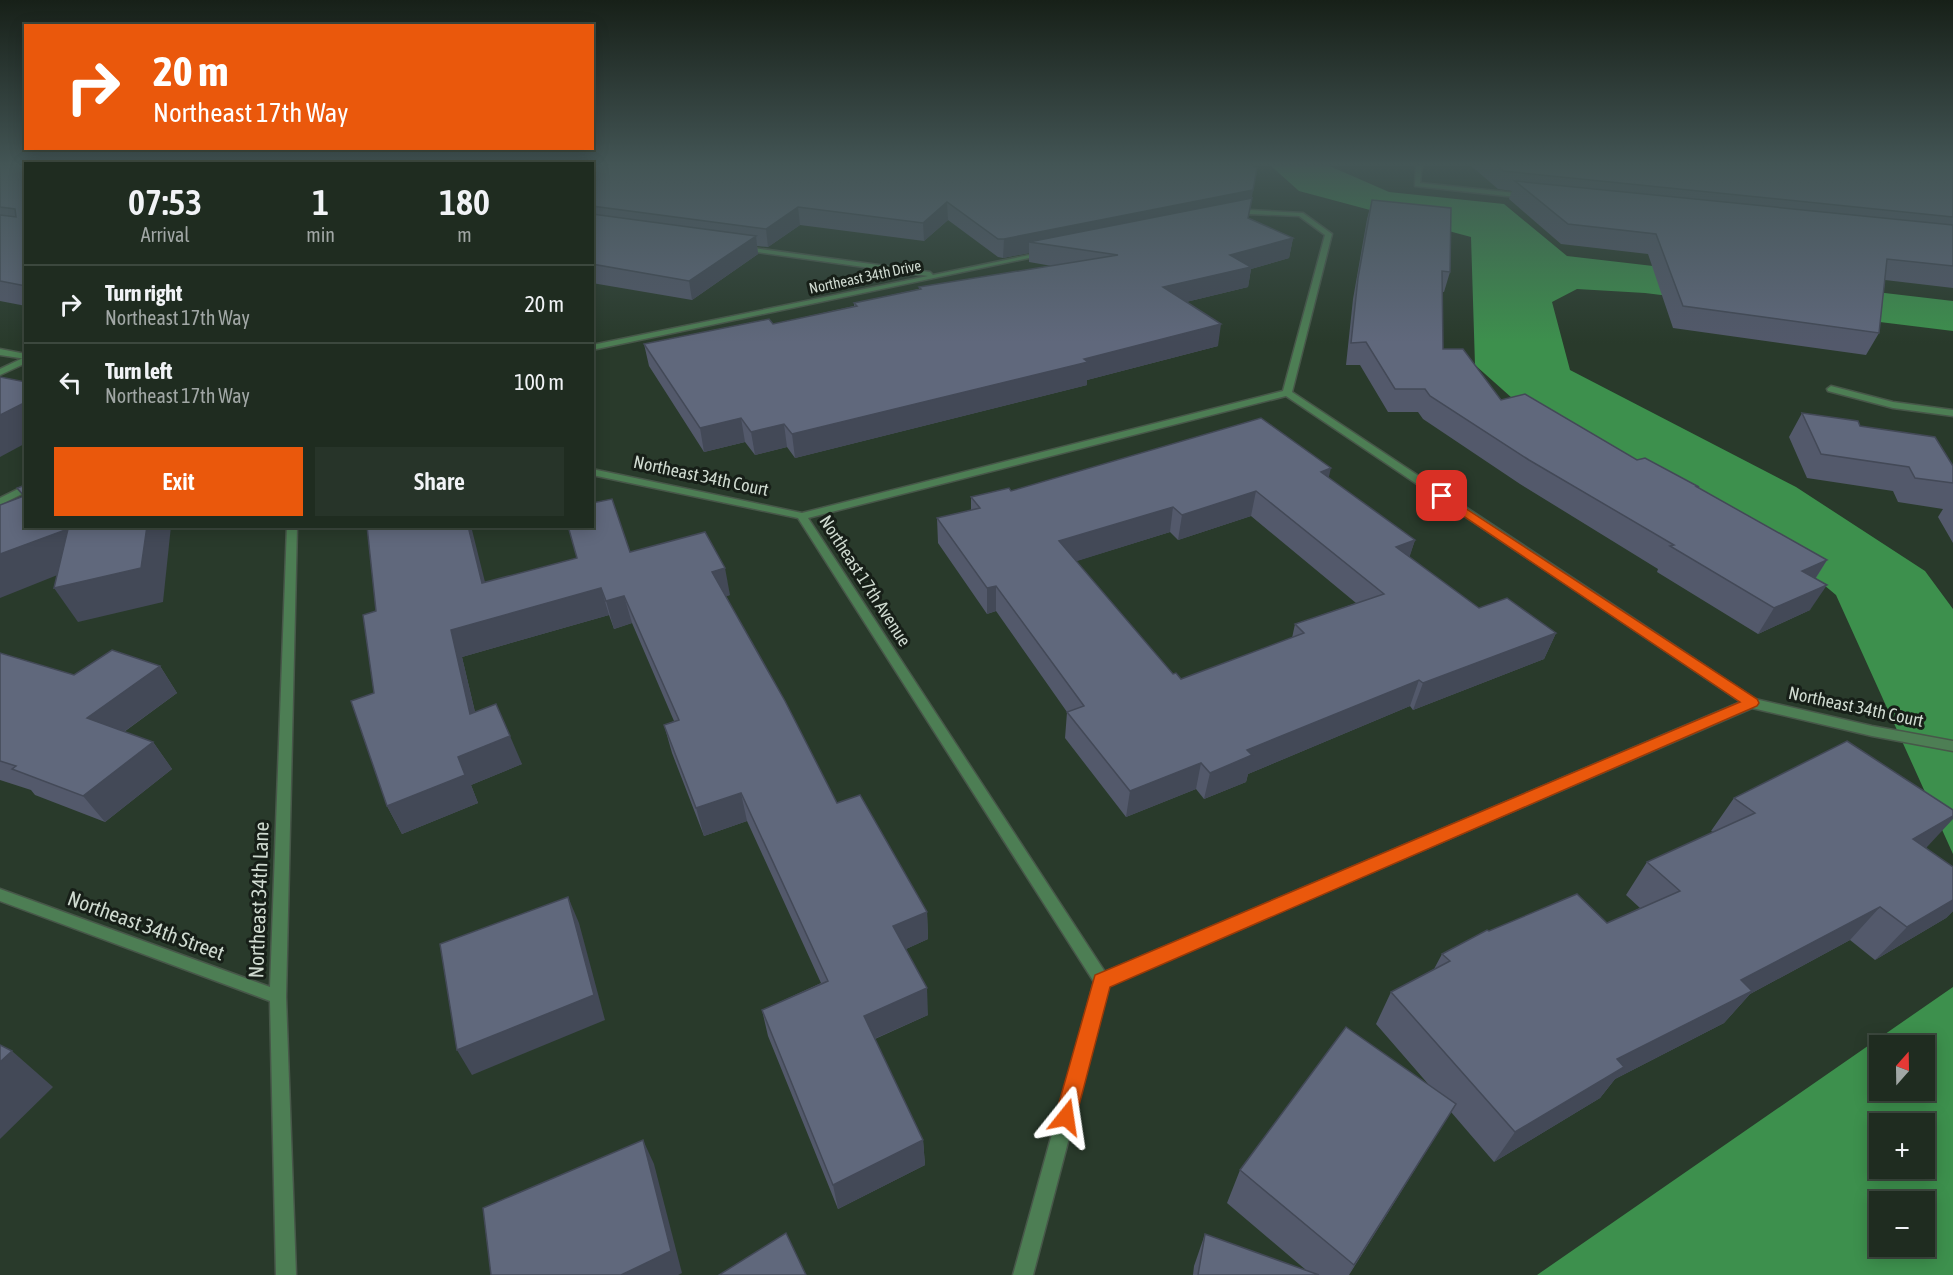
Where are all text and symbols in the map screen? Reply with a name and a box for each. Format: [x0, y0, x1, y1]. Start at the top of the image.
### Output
text: 20 m [153, 47, 228, 95]
icon: right [54, 48, 132, 126]
text: Northeast 17th Way [153, 97, 348, 128]
text: 07:53 [128, 181, 202, 223]
text: 1 [312, 181, 329, 223]
text: 180 [439, 181, 490, 223]
text: Arrival [141, 223, 190, 246]
text: min [306, 223, 335, 246]
text: m [457, 223, 472, 246]
street label: Northeast 34th Drive [807, 256, 923, 297]
text: Turn right [105, 280, 182, 306]
icon: right [54, 288, 87, 321]
text: 20 m [524, 291, 564, 317]
text: Northeast 17th Way [105, 306, 250, 329]
text: Turn left [105, 358, 172, 384]
icon: left [54, 366, 87, 399]
text: 100 m [514, 369, 564, 395]
text: Northeast 17th Way [105, 384, 250, 407]
button: Exit [54, 447, 303, 516]
button: Share [315, 447, 564, 516]
street label: Northeast 34th Court [632, 451, 771, 500]
pin [1416, 470, 1467, 521]
icon: arrive [1425, 479, 1458, 512]
street label: Northeast 17th Avenue [815, 511, 916, 650]
street label: Northeast 34th Court [1787, 682, 1926, 731]
street label: Northeast 34th Lane [243, 821, 273, 979]
street label: Northeast 34th Street [65, 886, 228, 965]
north arrow [1869, 1035, 1935, 1101]
map controls [1869, 1035, 1935, 1257]
position arrow [1034, 1085, 1098, 1149]
button: + [1869, 1113, 1935, 1179]
button: − [1869, 1191, 1935, 1257]

